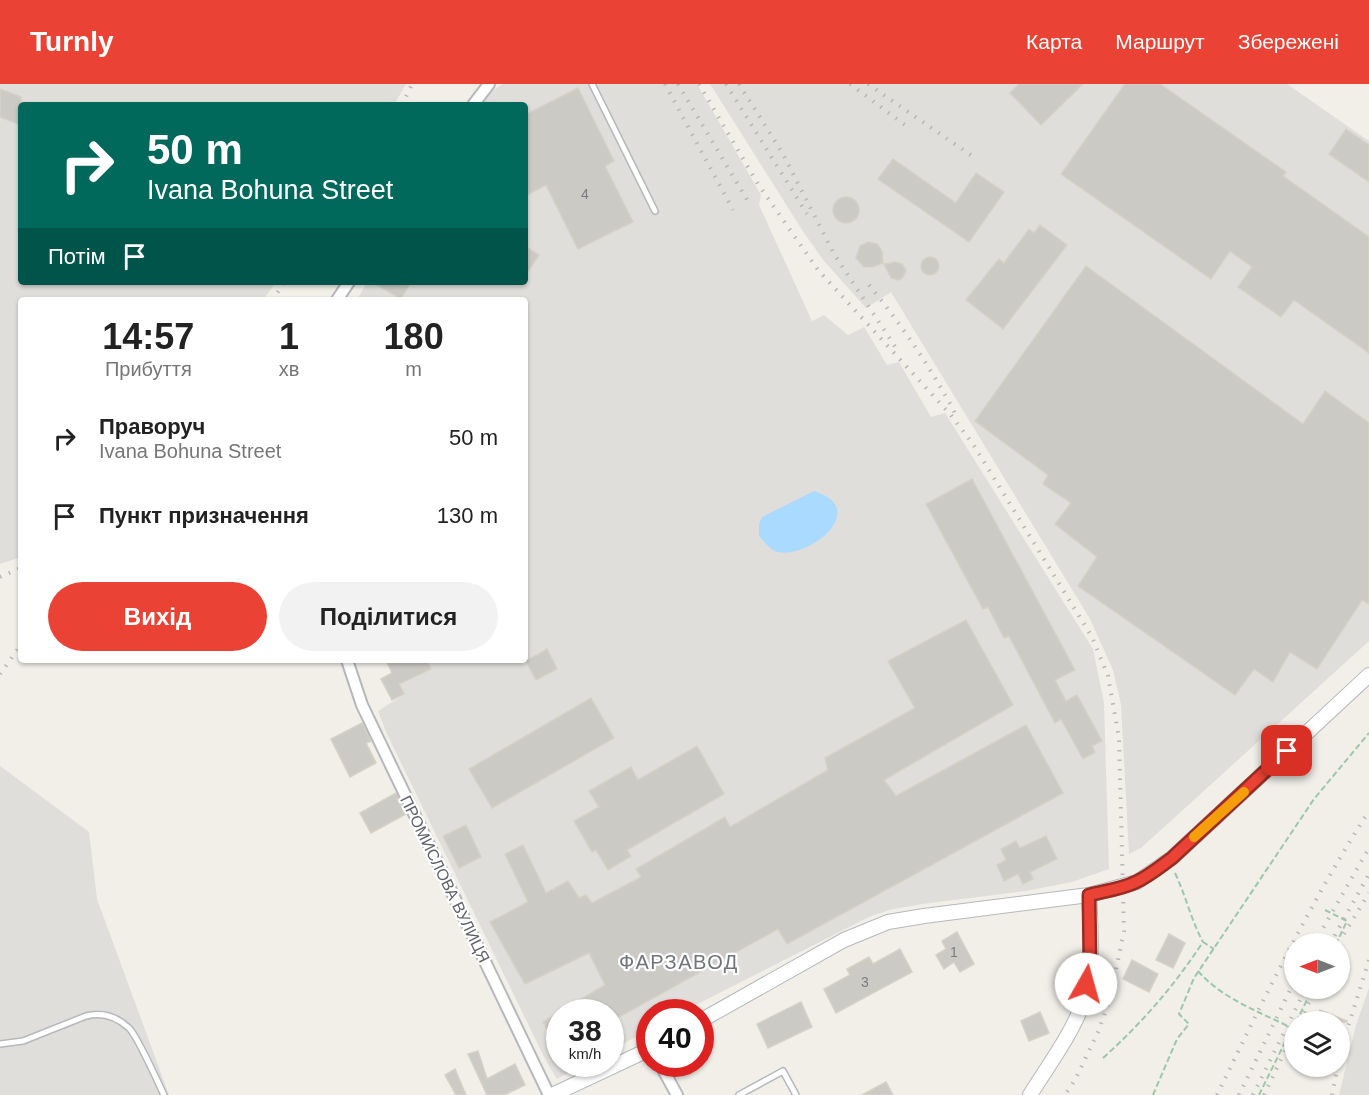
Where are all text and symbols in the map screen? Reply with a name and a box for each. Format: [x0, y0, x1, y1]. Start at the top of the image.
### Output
text: Turnly [30, 26, 113, 57]
text: Карта [1026, 30, 1082, 53]
text: Маршрут [1115, 30, 1205, 53]
text: Збережені [1238, 30, 1339, 53]
icon: right [48, 126, 126, 204]
text: 50 m [147, 126, 243, 173]
text: Ivana Bohuna Street [147, 175, 393, 205]
house number: 4 [581, 186, 589, 202]
icon: arrive [118, 240, 151, 273]
text: Потім [48, 244, 106, 269]
text: 14:57 [102, 316, 194, 357]
text: 1 [279, 316, 299, 357]
text: 180 [384, 316, 444, 357]
text: Прибуття [105, 358, 192, 380]
text: хв [279, 358, 299, 380]
text: m [405, 358, 422, 380]
text: Праворуч [99, 414, 205, 439]
icon: right [48, 422, 81, 455]
text: 50 m [449, 425, 498, 450]
text: Ivana Bohuna Street [99, 440, 281, 462]
icon: arrive [48, 500, 81, 533]
text: Пункт призначення [99, 503, 309, 528]
text: 130 m [437, 503, 498, 528]
button: Вихід [48, 582, 267, 651]
button: Поділитися [279, 582, 498, 651]
pin [1261, 725, 1312, 776]
icon: arrive [1270, 734, 1303, 767]
street label: ПРОМИСЛОВА ВУЛИЦЯ [397, 793, 493, 965]
north arrow [1284, 933, 1350, 999]
map controls [1284, 933, 1350, 1077]
house number: 1 [950, 944, 958, 960]
district label: ФАРЗАВОД [619, 951, 739, 973]
position arrow [1054, 952, 1118, 1016]
house number: 3 [861, 974, 869, 990]
speed limit sign: 40 [636, 999, 714, 1077]
button: layers [1284, 1011, 1350, 1077]
text: 38 [568, 1014, 602, 1047]
text: km/h [569, 1045, 601, 1062]

